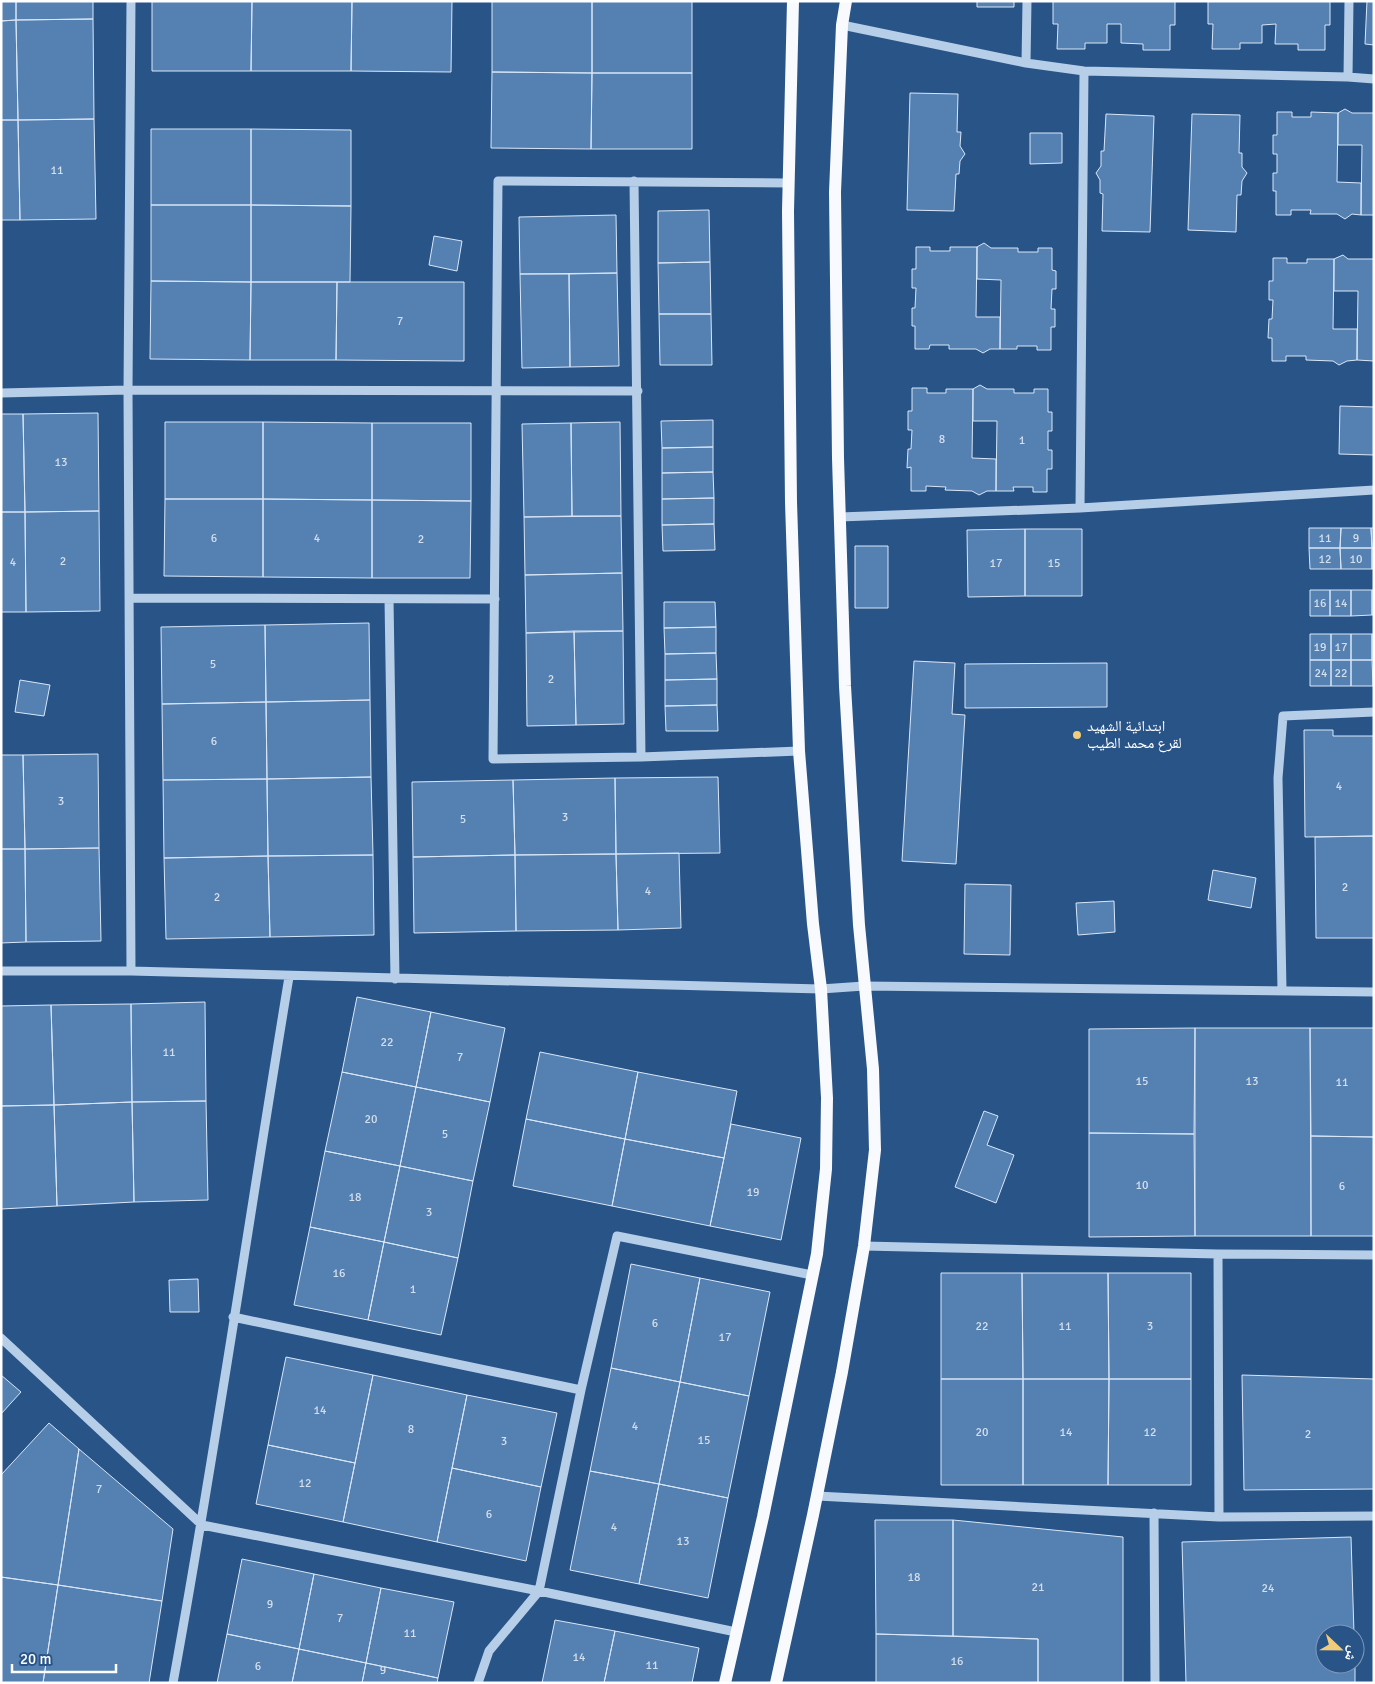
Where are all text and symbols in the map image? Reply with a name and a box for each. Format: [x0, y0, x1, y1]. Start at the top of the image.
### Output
house number: 11 [51, 163, 63, 178]
house number: 7 [397, 314, 403, 329]
house number: 8 [939, 432, 945, 447]
house number: 1 [1019, 433, 1025, 448]
house number: 13 [55, 455, 67, 470]
house number: 6 [211, 531, 217, 546]
house number: 4 [314, 531, 321, 546]
house number: 11 [1319, 531, 1331, 546]
house number: 9 [1353, 531, 1359, 546]
house number: 2 [418, 532, 424, 547]
house number: 12 [1319, 552, 1331, 567]
house number: 10 [1350, 552, 1362, 567]
house number: 2 [60, 554, 66, 569]
house number: 4 [10, 555, 17, 570]
house number: 17 [990, 556, 1002, 571]
house number: 15 [1048, 556, 1060, 571]
house number: 16 [1314, 596, 1326, 611]
house number: 14 [1335, 596, 1348, 611]
house number: 19 [1314, 640, 1326, 655]
house number: 17 [1335, 640, 1347, 655]
house number: 5 [210, 657, 216, 672]
house number: 24 [1315, 666, 1328, 681]
house number: 22 [1335, 666, 1347, 681]
house number: 2 [548, 672, 554, 687]
place label: ابتدائية الشهيد لقرع محمد الطيب [1087, 717, 1182, 753]
marker: ابتدائية الشهيد لقرع محمد الطيب [1071, 729, 1083, 741]
house number: 6 [211, 734, 217, 749]
house number: 4 [1336, 779, 1343, 794]
house number: 3 [58, 794, 64, 809]
house number: 3 [562, 810, 568, 825]
house number: 5 [460, 812, 466, 827]
house number: 2 [1342, 880, 1348, 895]
house number: 4 [645, 884, 652, 899]
house number: 2 [214, 890, 220, 905]
house number: 22 [381, 1035, 393, 1050]
house number: 11 [163, 1045, 175, 1060]
house number: 7 [457, 1050, 463, 1065]
house number: 15 [1136, 1074, 1148, 1089]
house number: 13 [1246, 1074, 1258, 1089]
house number: 11 [1336, 1075, 1348, 1090]
house number: 20 [365, 1112, 377, 1127]
house number: 5 [442, 1127, 448, 1142]
house number: 10 [1136, 1178, 1148, 1193]
house number: 6 [1339, 1179, 1345, 1194]
house number: 19 [747, 1185, 759, 1200]
house number: 18 [349, 1190, 361, 1205]
house number: 3 [426, 1205, 432, 1220]
house number: 16 [333, 1266, 345, 1281]
house number: 1 [410, 1282, 416, 1297]
house number: 6 [652, 1316, 658, 1331]
house number: 22 [976, 1319, 988, 1334]
house number: 11 [1059, 1319, 1071, 1334]
house number: 3 [1147, 1319, 1153, 1334]
house number: 17 [719, 1330, 731, 1345]
house number: 14 [314, 1403, 327, 1418]
house number: 4 [632, 1419, 639, 1434]
house number: 8 [408, 1422, 414, 1437]
house number: 20 [976, 1425, 988, 1440]
house number: 14 [1060, 1425, 1073, 1440]
house number: 12 [1144, 1425, 1156, 1440]
house number: 2 [1305, 1427, 1311, 1442]
house number: 15 [698, 1433, 710, 1448]
house number: 3 [501, 1434, 507, 1449]
house number: 12 [299, 1476, 311, 1491]
house number: 7 [96, 1482, 102, 1497]
house number: 6 [486, 1507, 492, 1522]
house number: 4 [611, 1520, 618, 1535]
house number: 13 [677, 1534, 689, 1549]
house number: 18 [908, 1570, 920, 1585]
house number: 21 [1032, 1580, 1044, 1595]
house number: 24 [1262, 1581, 1275, 1596]
house number: 9 [267, 1597, 273, 1612]
house number: 7 [337, 1611, 343, 1626]
north arrow [1315, 1624, 1365, 1674]
house number: 11 [404, 1626, 416, 1641]
scale bar [12, 1642, 116, 1674]
text: ش [1341, 1644, 1362, 1664]
text: 20 m [20, 1650, 51, 1668]
house number: 14 [573, 1650, 586, 1665]
house number: 16 [951, 1654, 963, 1669]
house number: 11 [646, 1658, 658, 1673]
house number: 6 [255, 1659, 261, 1674]
house number: 9 [380, 1663, 386, 1678]

